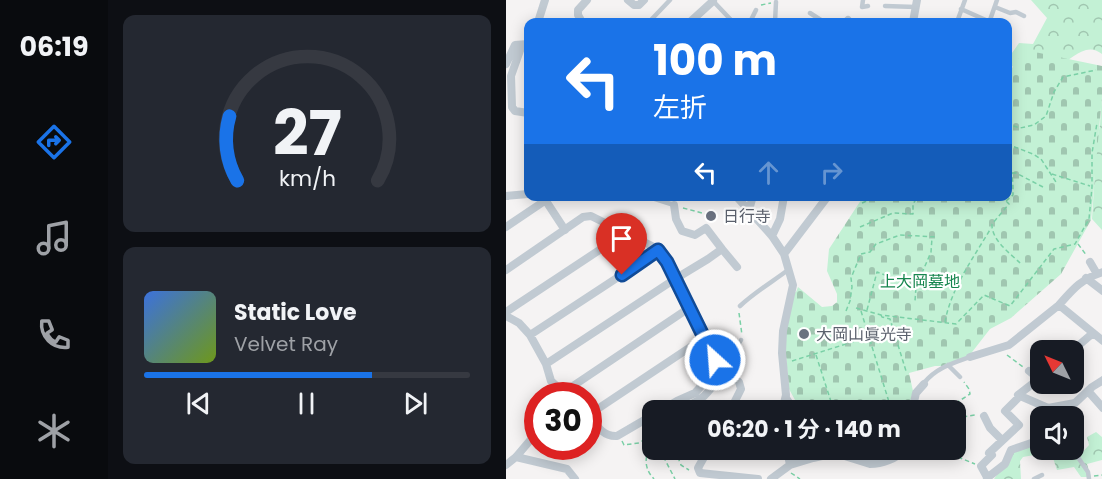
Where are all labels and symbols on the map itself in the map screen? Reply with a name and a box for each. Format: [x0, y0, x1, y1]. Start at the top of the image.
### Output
place label: 日行寺 [723, 205, 771, 228]
marker: 日行寺 [704, 209, 718, 223]
pin [596, 213, 647, 275]
park label: 上大岡墓地 [880, 270, 960, 293]
place label: 大岡山眞光寺 [816, 323, 912, 346]
marker: 大岡山眞光寺 [797, 327, 811, 341]
position arrow [683, 328, 747, 392]
north arrow [1030, 340, 1084, 394]
speed limit sign: 30 [524, 382, 602, 460]

